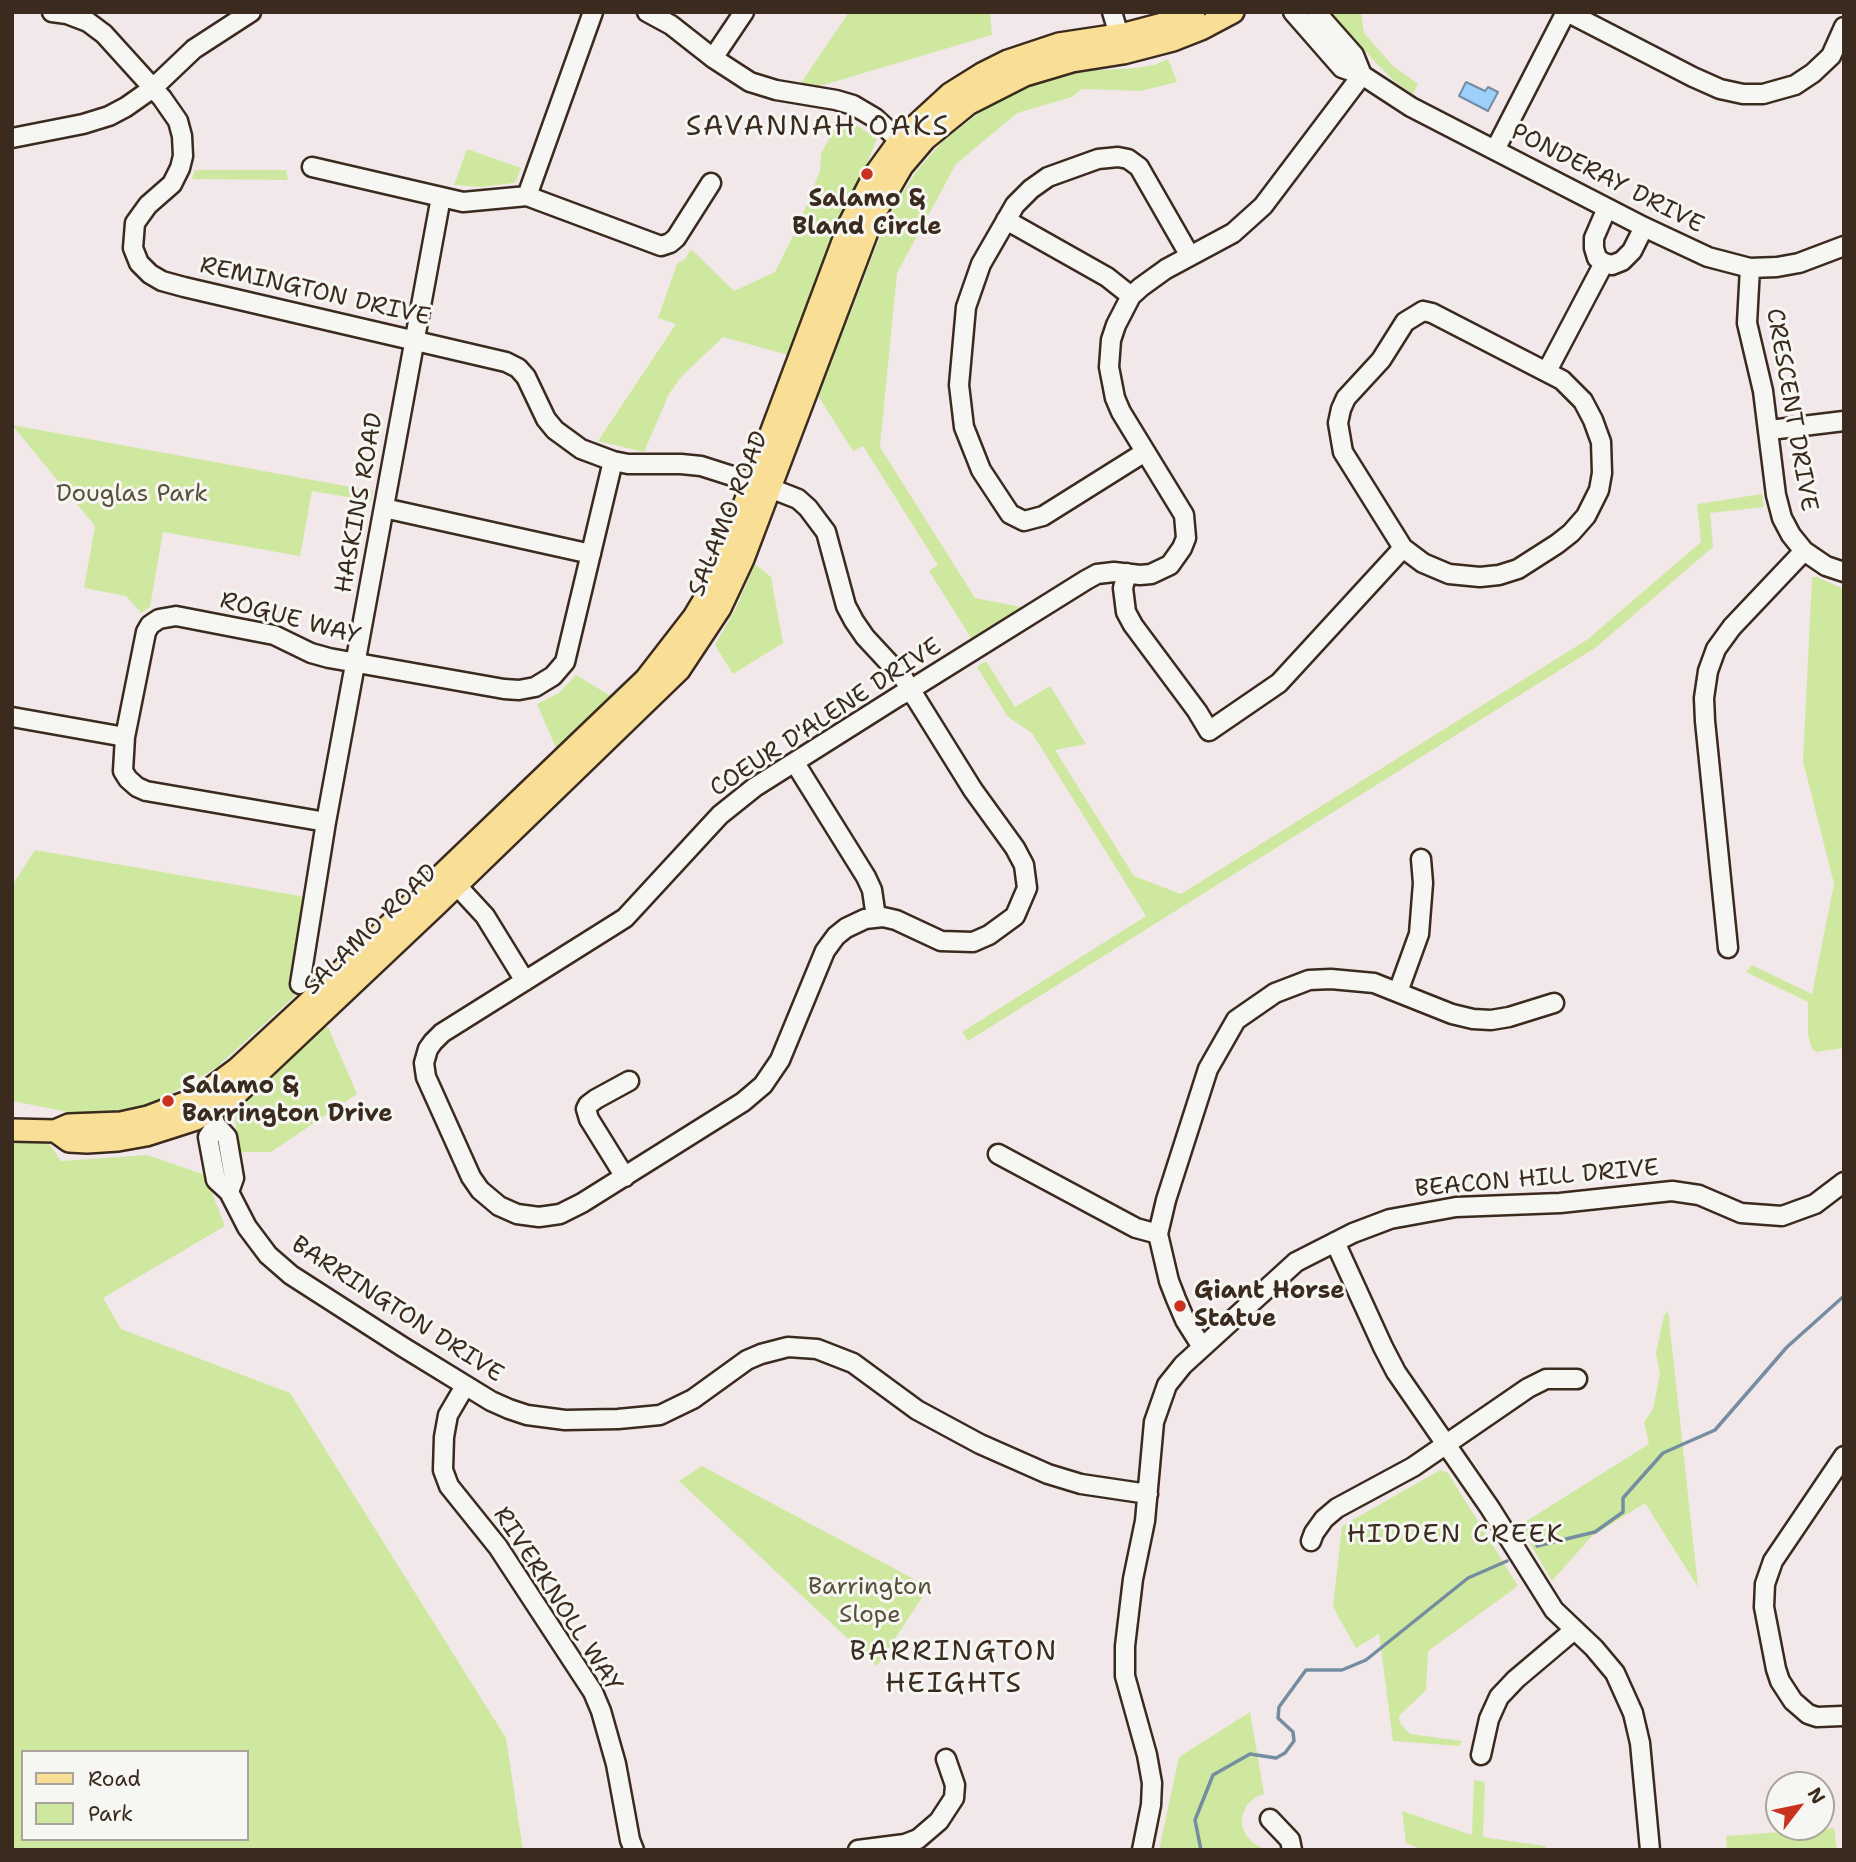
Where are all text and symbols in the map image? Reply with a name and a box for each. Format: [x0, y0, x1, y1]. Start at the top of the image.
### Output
district label: SAVANNAH OAKS [687, 111, 949, 145]
street label: PONDERAY DRIVE [1506, 118, 1708, 240]
marker: Salamo & Bland Circle [859, 166, 875, 182]
place label: Salamo & Bland Circle [792, 186, 942, 242]
street label: REMINGTON DRIVE [197, 251, 433, 333]
street label: CRESCENT DRIVE [1759, 306, 1823, 514]
street label: HASKINS ROAD [330, 411, 390, 595]
street label: SALAMO ROAD [683, 427, 775, 601]
park label: Douglas Park [56, 481, 208, 509]
street label: ROGUE WAY [217, 586, 363, 652]
street label: COEUR D'ALENE DRIVE [705, 632, 947, 804]
street label: SALAMO ROAD [298, 859, 444, 1001]
place label: Salamo & Barrington Drive [182, 1073, 393, 1129]
marker: Salamo & Barrington Drive [160, 1093, 176, 1109]
street label: BEACON HILL DRIVE [1414, 1154, 1660, 1204]
street label: BARRINGTON DRIVE [286, 1231, 508, 1389]
place label: Giant Horse Statue [1194, 1278, 1345, 1334]
marker: Giant Horse Statue [1172, 1298, 1188, 1314]
street label: RIVERKNOLL WAY [486, 1502, 628, 1698]
district label: HIDDEN CREEK [1348, 1519, 1564, 1551]
park label: Barrington Slope [808, 1574, 932, 1630]
district label: BARRINGTON HEIGHTS [851, 1636, 1057, 1702]
legend [21, 1750, 248, 1841]
text: Road [88, 1765, 141, 1793]
north arrow [1765, 1771, 1835, 1841]
text: N [1802, 1783, 1831, 1809]
text: Park [88, 1800, 133, 1828]

